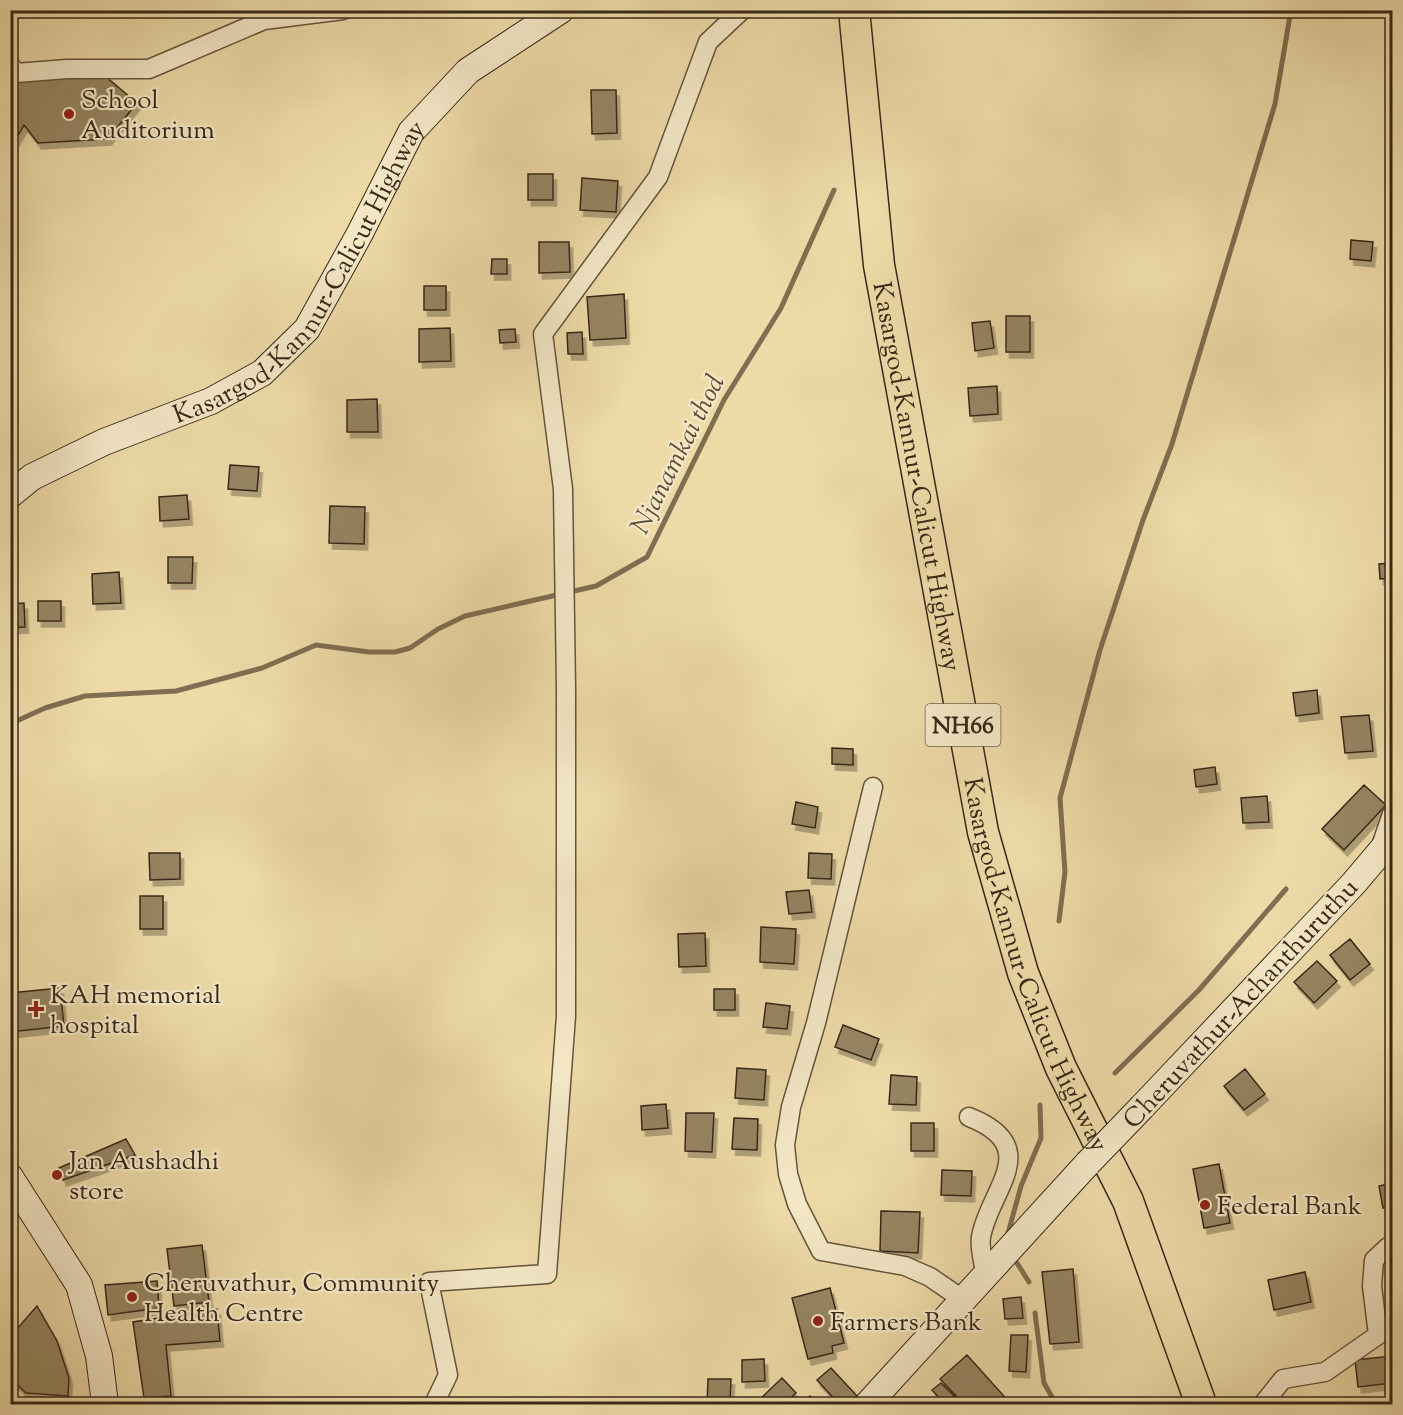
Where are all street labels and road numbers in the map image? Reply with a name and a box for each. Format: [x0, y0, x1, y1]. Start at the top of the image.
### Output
street label: Kasargod-Kannur-Calicut Highway [168, 113, 434, 435]
street label: Kasargod-Kannur-Calicut Highway [861, 279, 969, 675]
road number: NH66 [926, 704, 1000, 746]
street label: Kasargod-Kannur-Calicut Highway [952, 775, 1116, 1159]
street label: Cheruvathur-Achanthuruthu [1116, 871, 1368, 1138]

